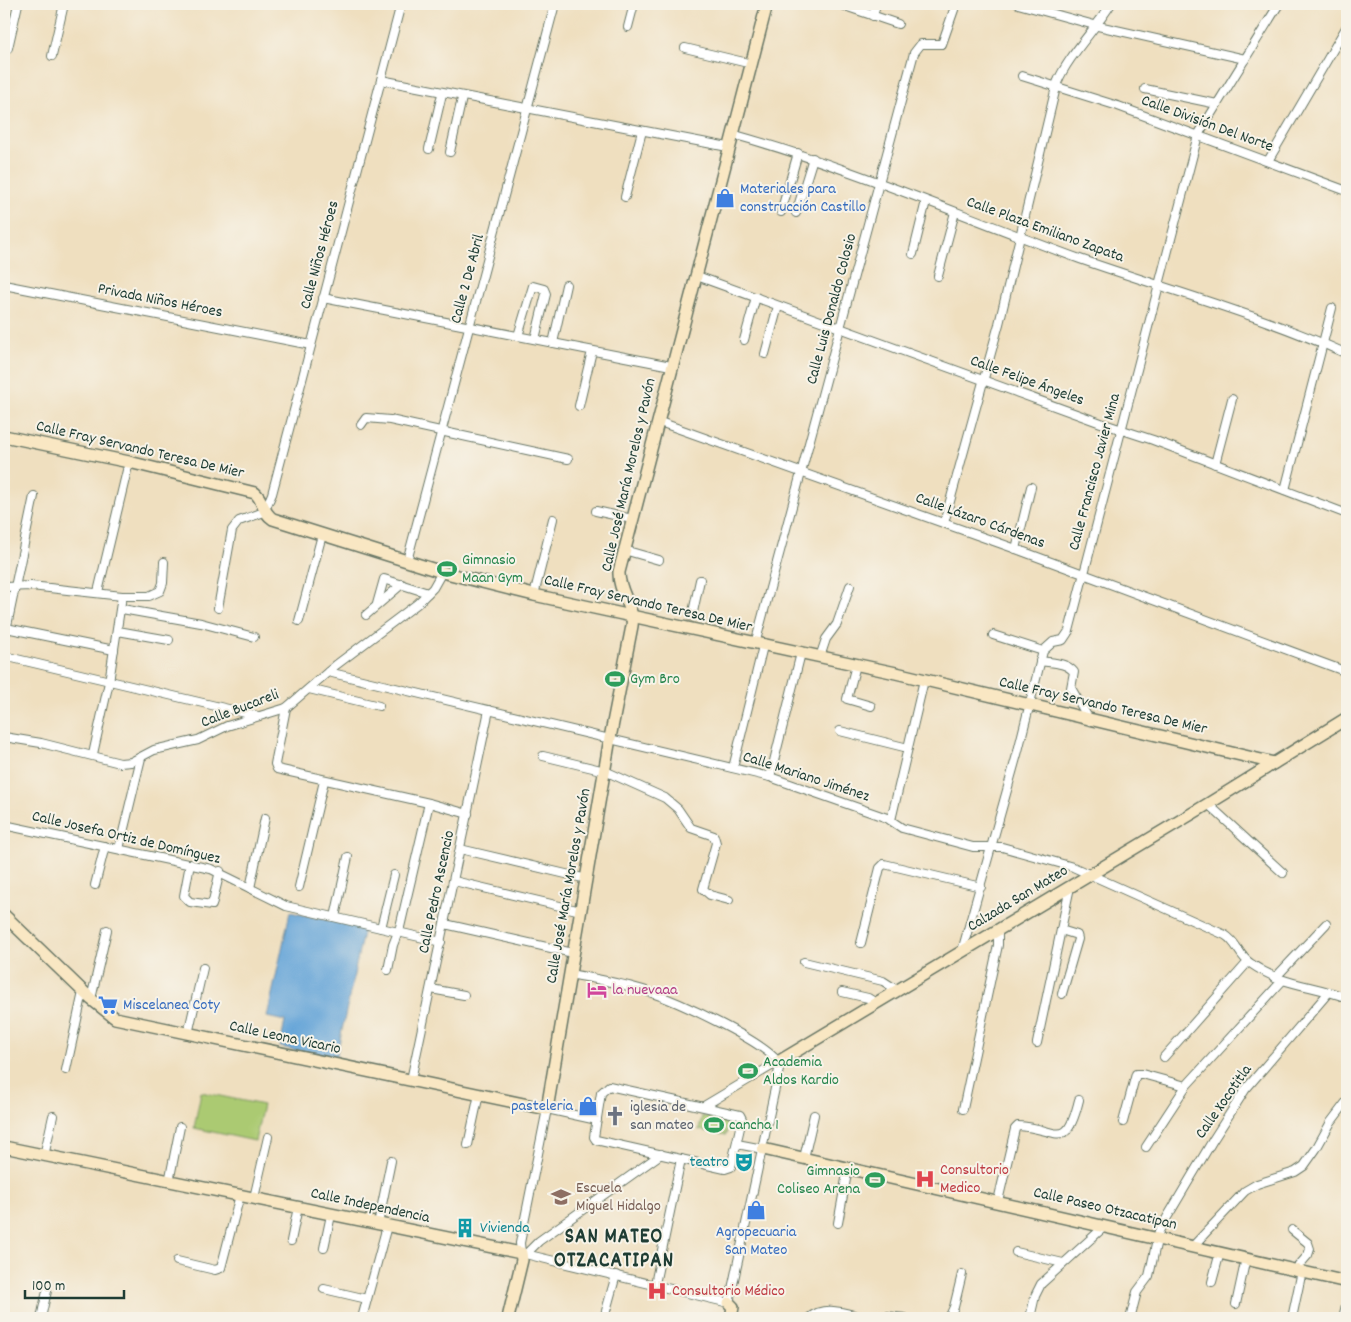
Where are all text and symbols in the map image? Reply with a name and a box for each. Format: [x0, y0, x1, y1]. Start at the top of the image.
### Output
street label: Calle División Del Norte [1138, 89, 1276, 159]
place label: Materiales para construcción Castillo [740, 178, 866, 219]
shop icon: Materiales para construcción Castillo [714, 187, 736, 209]
street label: Calle Plaza Emiliano Zapata [963, 191, 1127, 269]
street label: Calle Niños Héroes [294, 198, 346, 312]
street label: Calle Luis Donaldo Colosio [801, 231, 863, 387]
street label: Calle 2 De Abril [445, 232, 491, 326]
street label: Privada Niños Héroes [96, 278, 225, 324]
street label: Calle Felipe Ángeles [967, 350, 1088, 412]
street label: Calle José María Morelos y Pavón [596, 376, 662, 574]
street label: Calle Francisco Javier Mina [1063, 390, 1127, 553]
street label: Calle Fray Servando Teresa De Mier [34, 415, 246, 485]
street label: Calle Lázaro Cárdenas [912, 487, 1048, 555]
place label: Gimnasio Maan Gym [462, 549, 523, 590]
sports icon: Gimnasio Maan Gym [436, 558, 458, 580]
street label: Calle Fray Servando Teresa De Mier [542, 569, 754, 639]
sports icon: Gym Bro [604, 668, 626, 690]
place label: Gym Bro [630, 668, 680, 691]
street label: Calle Fray Servando Teresa De Mier [997, 671, 1209, 741]
street label: Calle Bucareli [198, 684, 282, 734]
street label: Calle Mariano Jiménez [740, 746, 872, 808]
street label: Calle José María Morelos y Pavón [541, 787, 597, 985]
street label: Calle Josefa Ortiz de Domínguez [29, 805, 223, 871]
street label: Calle Pedro Ascencio [413, 828, 461, 956]
street label: Calzada San Mateo [963, 860, 1073, 938]
hotel icon: la nuevaaa [586, 979, 608, 1001]
place label: la nuevaaa [612, 979, 678, 1002]
supermarket icon: Miscelanea Coty [97, 994, 119, 1016]
place label: Miscelanea Coty [123, 994, 220, 1017]
street label: Calle Leona Vicario [227, 1015, 343, 1061]
place label: Academia Aldos Kardio [763, 1051, 839, 1092]
sports icon: Academia Aldos Kardio [737, 1060, 759, 1082]
street label: Calle Xocotitla [1190, 1060, 1258, 1144]
place label: pasteleria [511, 1095, 573, 1118]
shop icon: pasteleria [577, 1095, 599, 1117]
place label: iglesia de san mateo [630, 1096, 694, 1137]
church icon: iglesia de san mateo [604, 1105, 626, 1127]
sports icon: cancha 1 [703, 1114, 725, 1136]
place label: cancha 1 [729, 1114, 779, 1137]
place label: teatro [690, 1151, 729, 1174]
theatre icon: teatro [733, 1151, 755, 1173]
place label: Consultorio Medico [940, 1159, 1009, 1200]
place label: Gimnasio Coliseo Arena [777, 1160, 860, 1201]
hospital icon: Consultorio Medico [914, 1168, 936, 1190]
sports icon: Gimnasio Coliseo Arena [864, 1169, 886, 1191]
place label: Escuela Miguel Hidalgo [576, 1177, 661, 1218]
street label: Calle Paseo Otzacatipan [1031, 1181, 1179, 1237]
street label: Calle Independencia [308, 1182, 432, 1230]
school or university icon: Escuela Miguel Hidalgo [550, 1186, 572, 1208]
shop icon: Agropecuaria San Mateo [745, 1199, 767, 1221]
building icon: Vivienda [454, 1217, 476, 1239]
place label: Vivienda [480, 1217, 530, 1240]
place label: Agropecuaria San Mateo [716, 1221, 797, 1262]
district label: SAN MATEO OTZACATIPAN [554, 1223, 674, 1277]
scale bar [25, 1267, 124, 1299]
text: 100 m [32, 1276, 65, 1298]
hospital icon: Consultorio Médico [646, 1280, 668, 1302]
place label: Consultorio Médico [672, 1280, 785, 1303]

